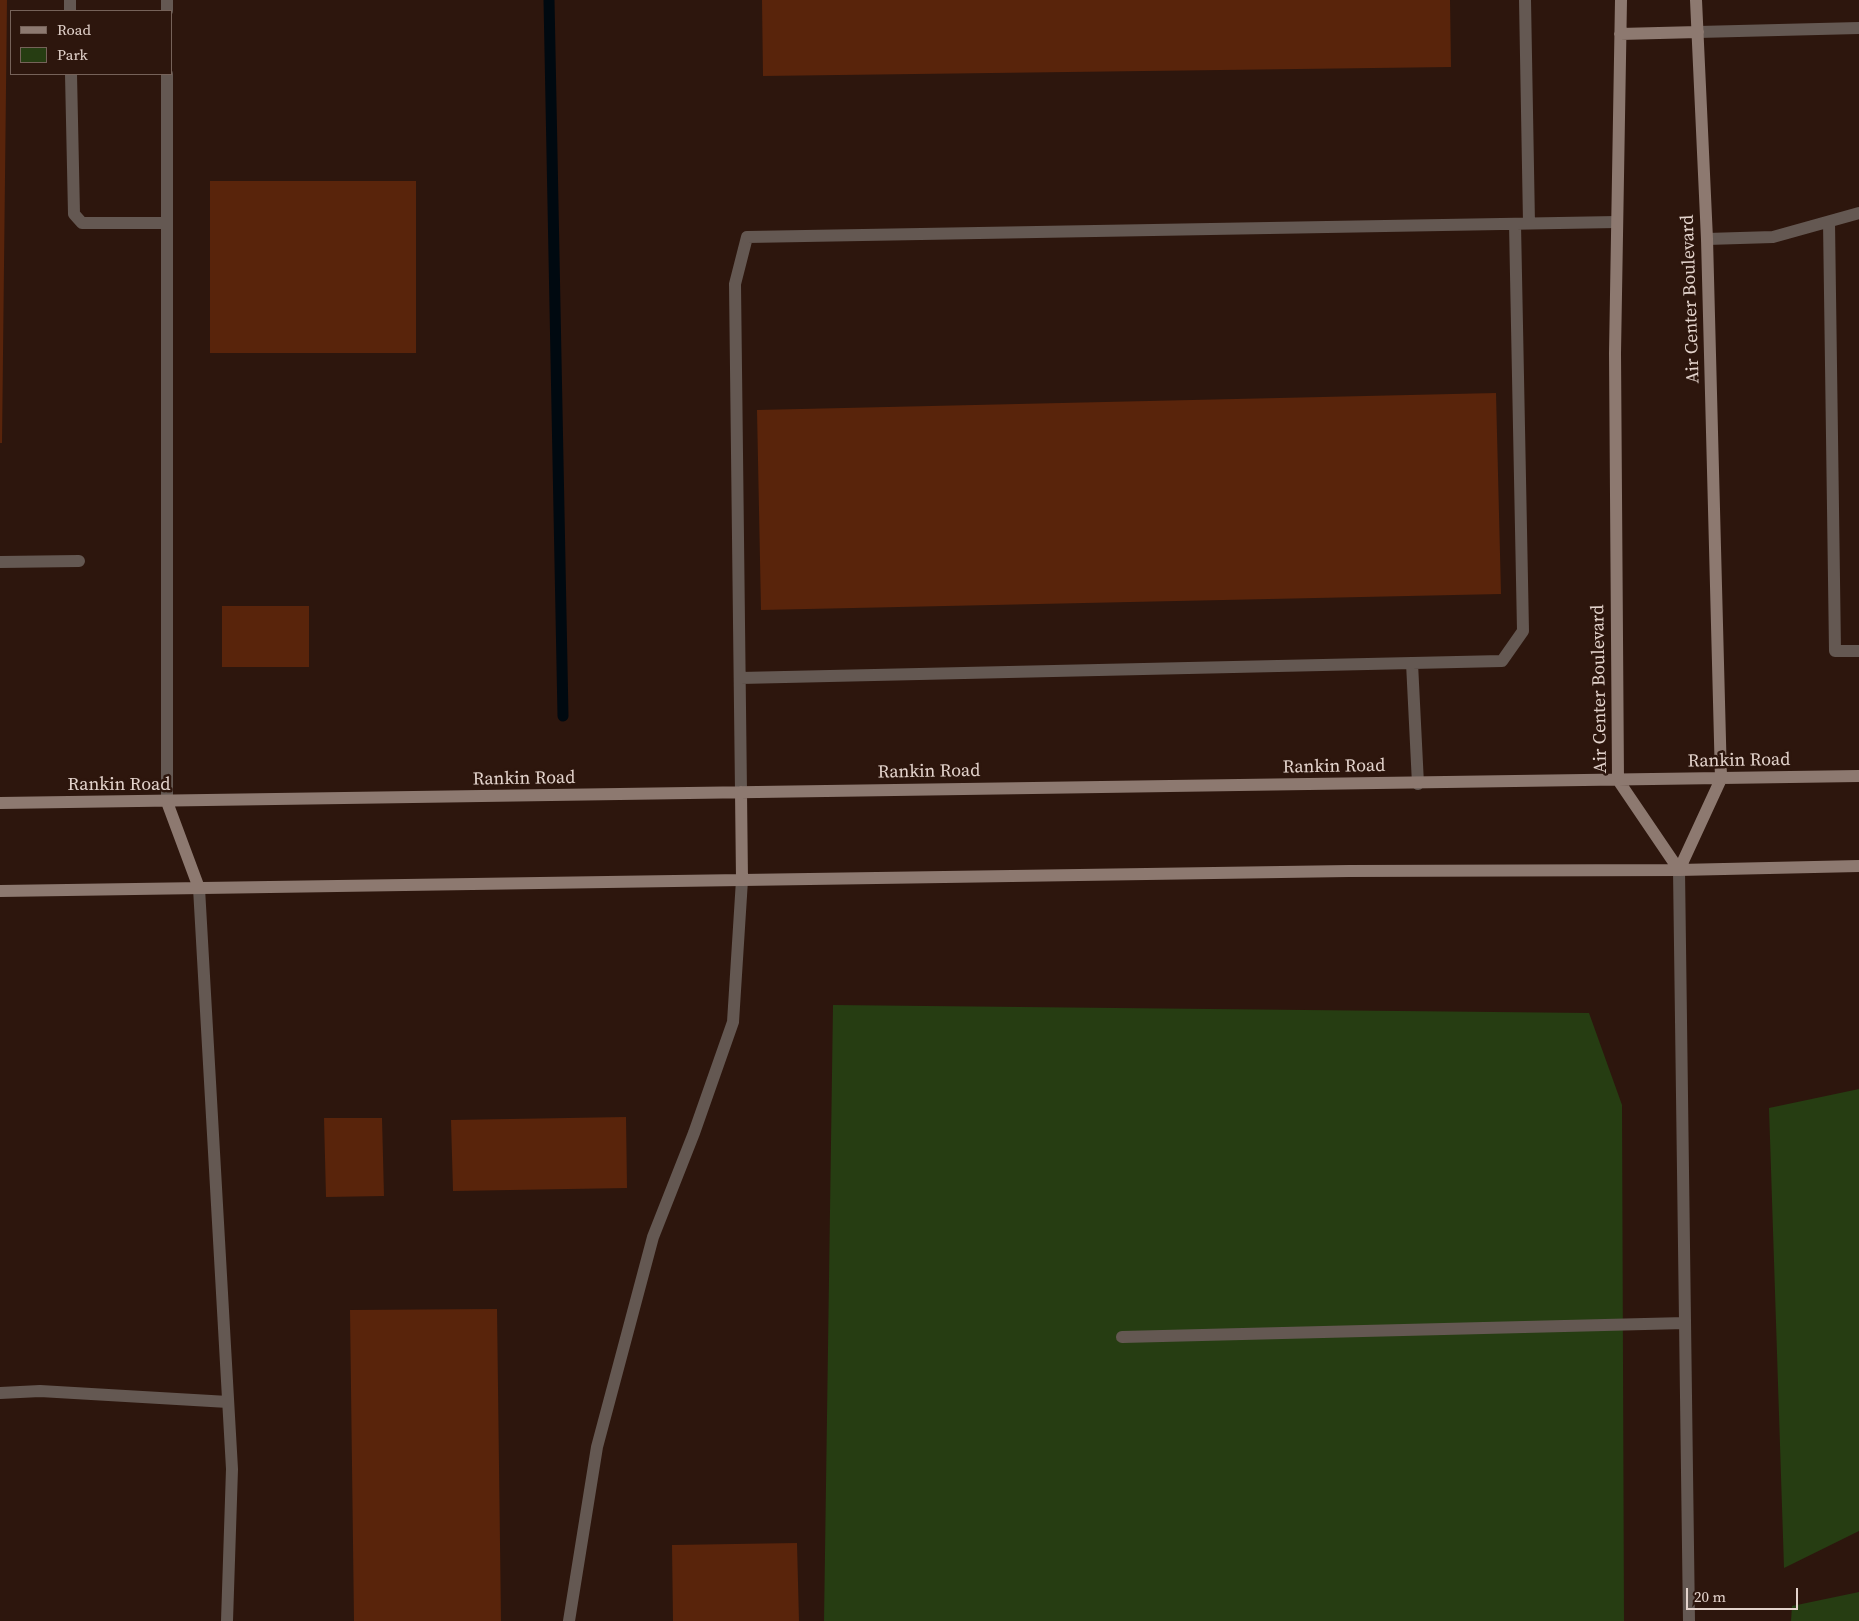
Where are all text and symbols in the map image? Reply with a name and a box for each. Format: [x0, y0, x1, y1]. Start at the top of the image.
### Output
legend [10, 10, 172, 75]
text: Road [57, 19, 91, 40]
text: Park [57, 44, 88, 65]
street label: Air Center Boulevard [1677, 214, 1705, 384]
street label: Air Center Boulevard [1588, 604, 1612, 774]
street label: Rankin Road [1687, 749, 1791, 773]
street label: Rankin Road [1282, 755, 1386, 779]
street label: Rankin Road [877, 760, 981, 784]
street label: Rankin Road [472, 767, 576, 791]
street label: Rankin Road [68, 774, 170, 796]
scale bar [1689, 1578, 1802, 1610]
text: 20 m [1694, 1586, 1726, 1607]

